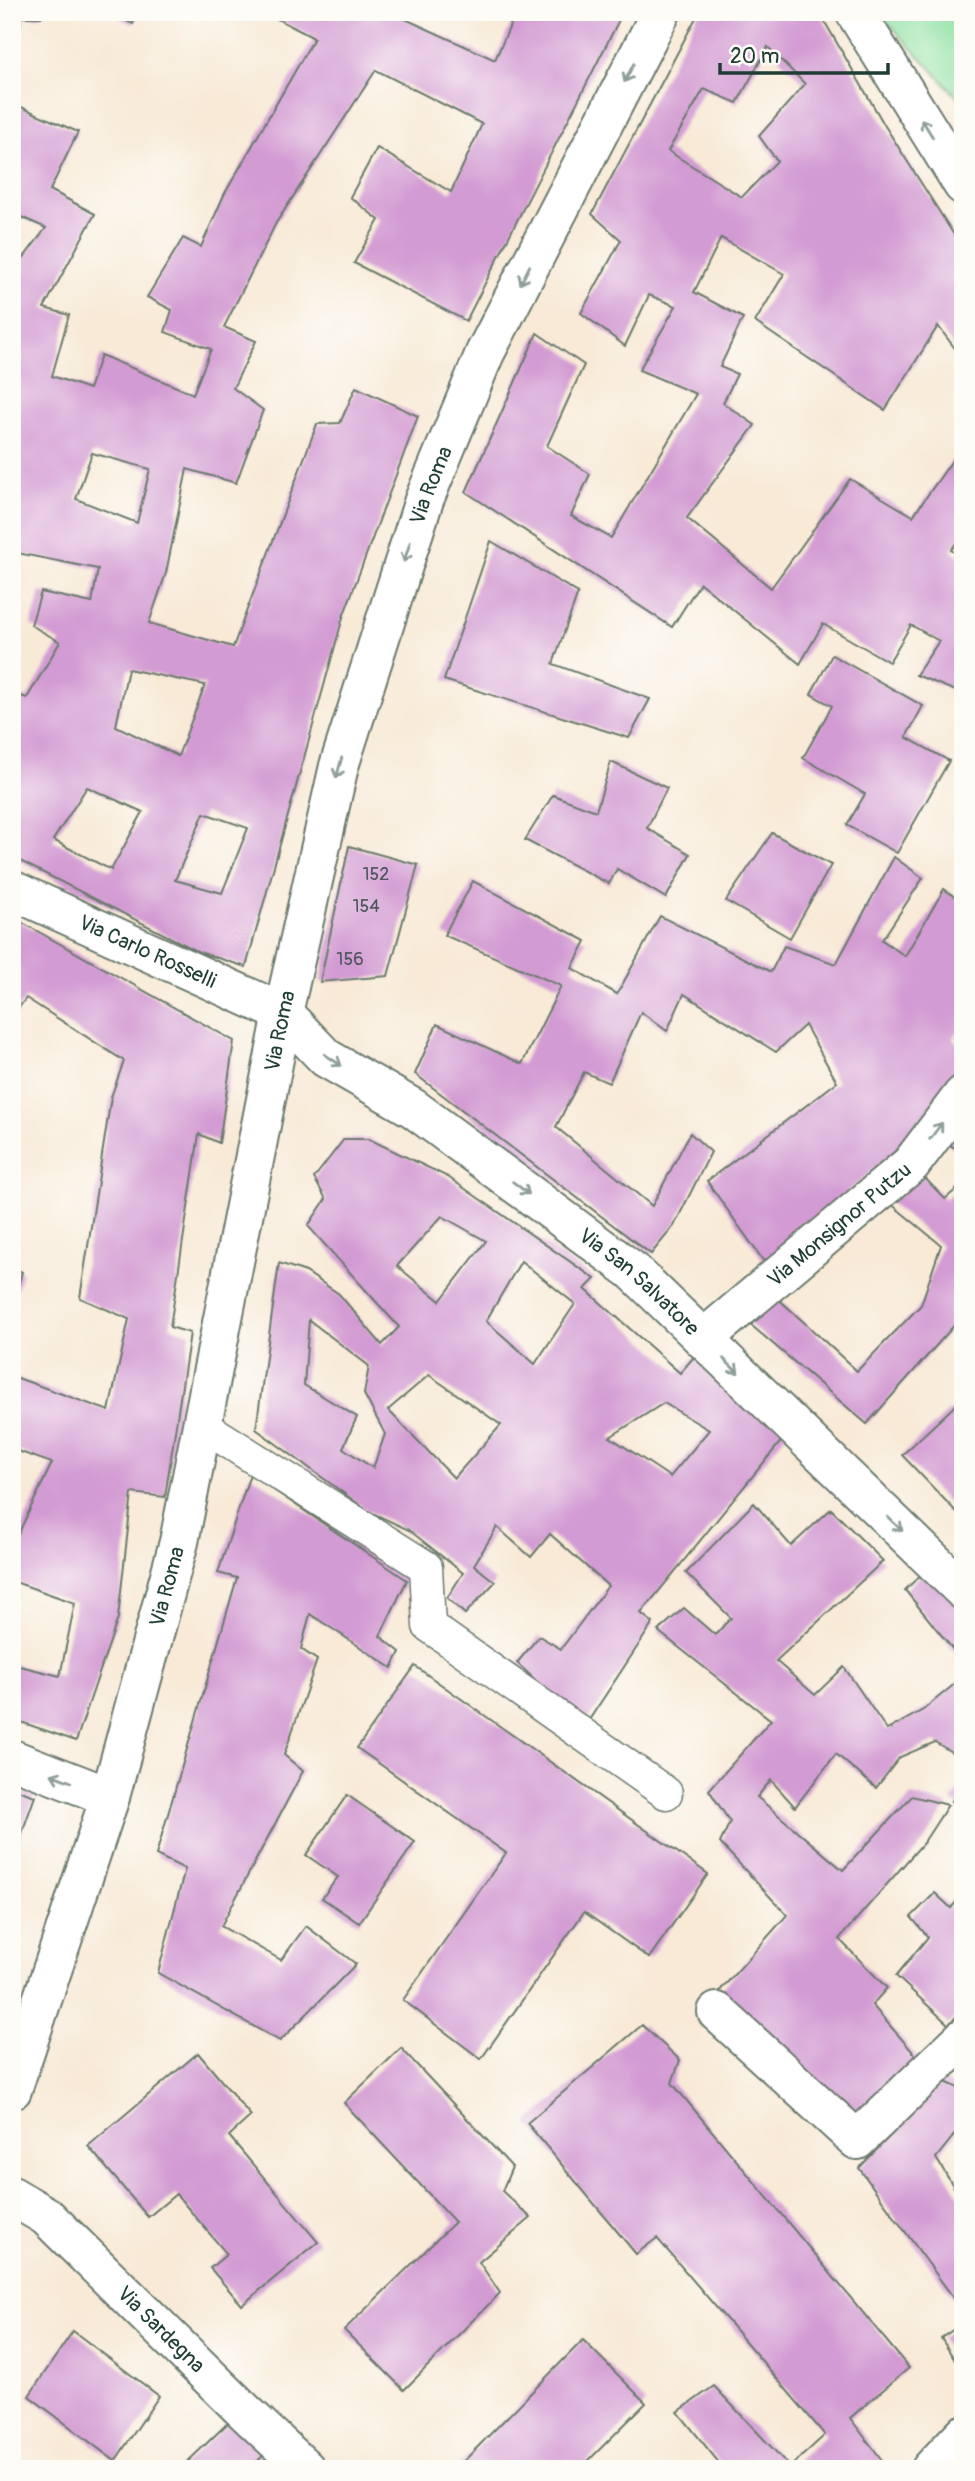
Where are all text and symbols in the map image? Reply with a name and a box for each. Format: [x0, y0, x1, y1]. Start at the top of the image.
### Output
scale bar [720, 32, 888, 76]
text: 20 m [730, 43, 779, 70]
one-way arrow [622, 62, 636, 83]
one-way arrow [919, 118, 933, 138]
one-way arrow [518, 264, 531, 285]
street label: Via Roma [404, 442, 458, 528]
one-way arrow [400, 540, 413, 562]
one-way arrow [332, 757, 345, 779]
house number: 152 [363, 863, 389, 886]
house number: 154 [352, 895, 380, 918]
street label: Via Carlo Rosselli [75, 909, 221, 995]
house number: 156 [336, 948, 364, 971]
street label: Via Roma [258, 988, 301, 1074]
one-way arrow [322, 1054, 342, 1068]
one-way arrow [928, 1122, 943, 1141]
street label: Via Monsignor Putzu [762, 1156, 917, 1293]
one-way arrow [511, 1180, 529, 1195]
street label: Via San Salvatore [574, 1222, 706, 1342]
one-way arrow [722, 1358, 739, 1375]
one-way arrow [886, 1516, 903, 1533]
street label: Via Roma [143, 1543, 191, 1630]
one-way arrow [51, 1770, 73, 1783]
street label: Via Sardegna [111, 2280, 211, 2379]

